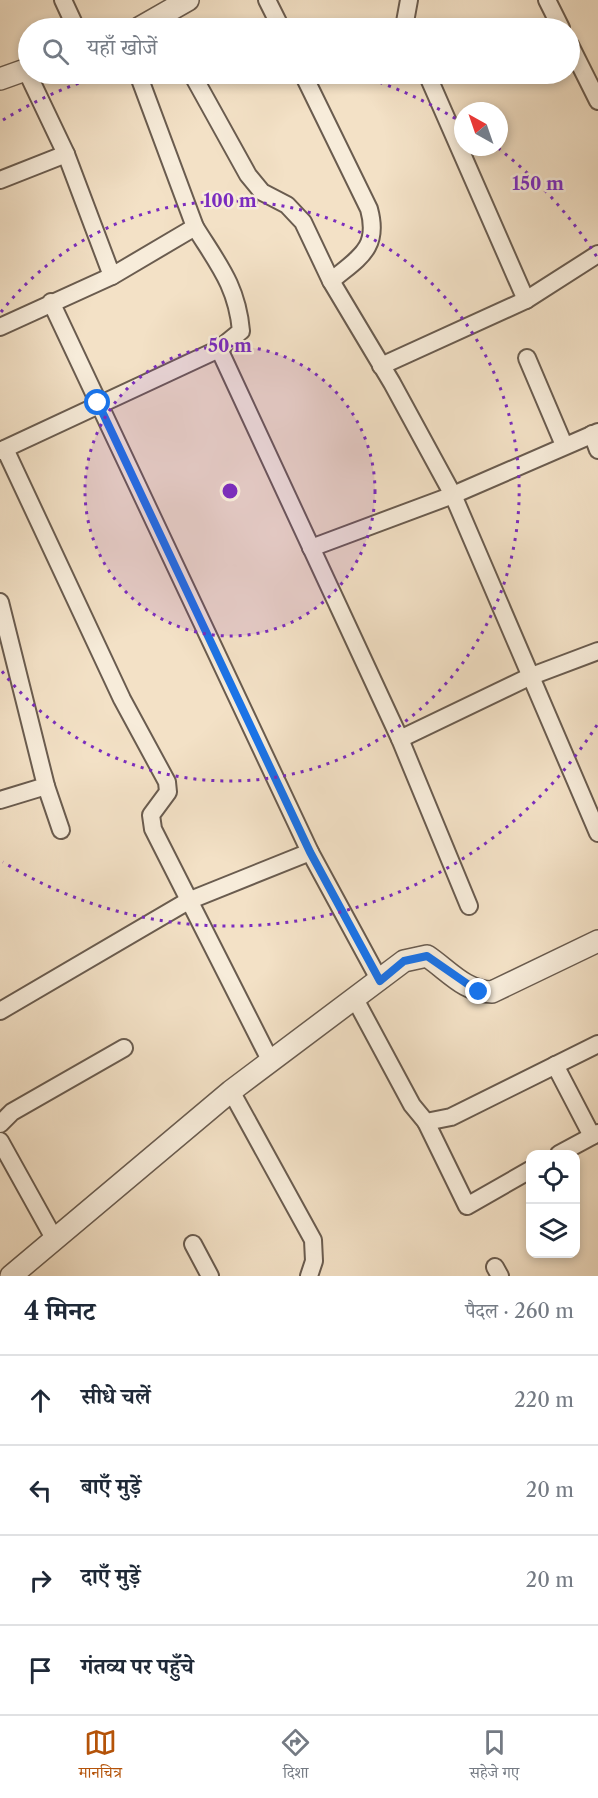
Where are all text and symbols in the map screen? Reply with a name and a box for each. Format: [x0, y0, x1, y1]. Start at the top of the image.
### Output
search box [18, 18, 580, 84]
text: यहाँ खोजें [87, 34, 157, 61]
icon: search [39, 35, 72, 68]
north arrow [454, 102, 508, 156]
text: 150 m [512, 173, 564, 195]
text: 100 m [203, 190, 257, 212]
text: 50 m [208, 335, 252, 357]
route start [84, 389, 110, 415]
centre of rings [220, 481, 240, 501]
route end [465, 978, 491, 1004]
map controls [526, 1150, 580, 1258]
button: locate [526, 1150, 580, 1204]
button: layers [526, 1204, 580, 1258]
text: 4 मिनट [24, 1295, 95, 1327]
text: पैदल · 260 m [465, 1299, 574, 1323]
text: सीधे चलें [81, 1383, 150, 1410]
icon: ahead [24, 1384, 57, 1417]
text: 220 m [514, 1388, 574, 1412]
text: बाएँ मुड़ें [81, 1473, 141, 1500]
icon: left [24, 1474, 57, 1507]
text: 20 m [526, 1478, 574, 1502]
text: दाएँ मुड़ें [81, 1563, 140, 1590]
icon: right [24, 1564, 57, 1597]
text: 20 m [526, 1568, 574, 1592]
text: गंतव्य पर पहुँचे [81, 1653, 194, 1680]
icon: arrive [24, 1654, 57, 1687]
tab: मानचित्र [79, 1726, 122, 1788]
tab: दिशा [279, 1726, 312, 1788]
tab: सहेजे गए [470, 1726, 519, 1788]

